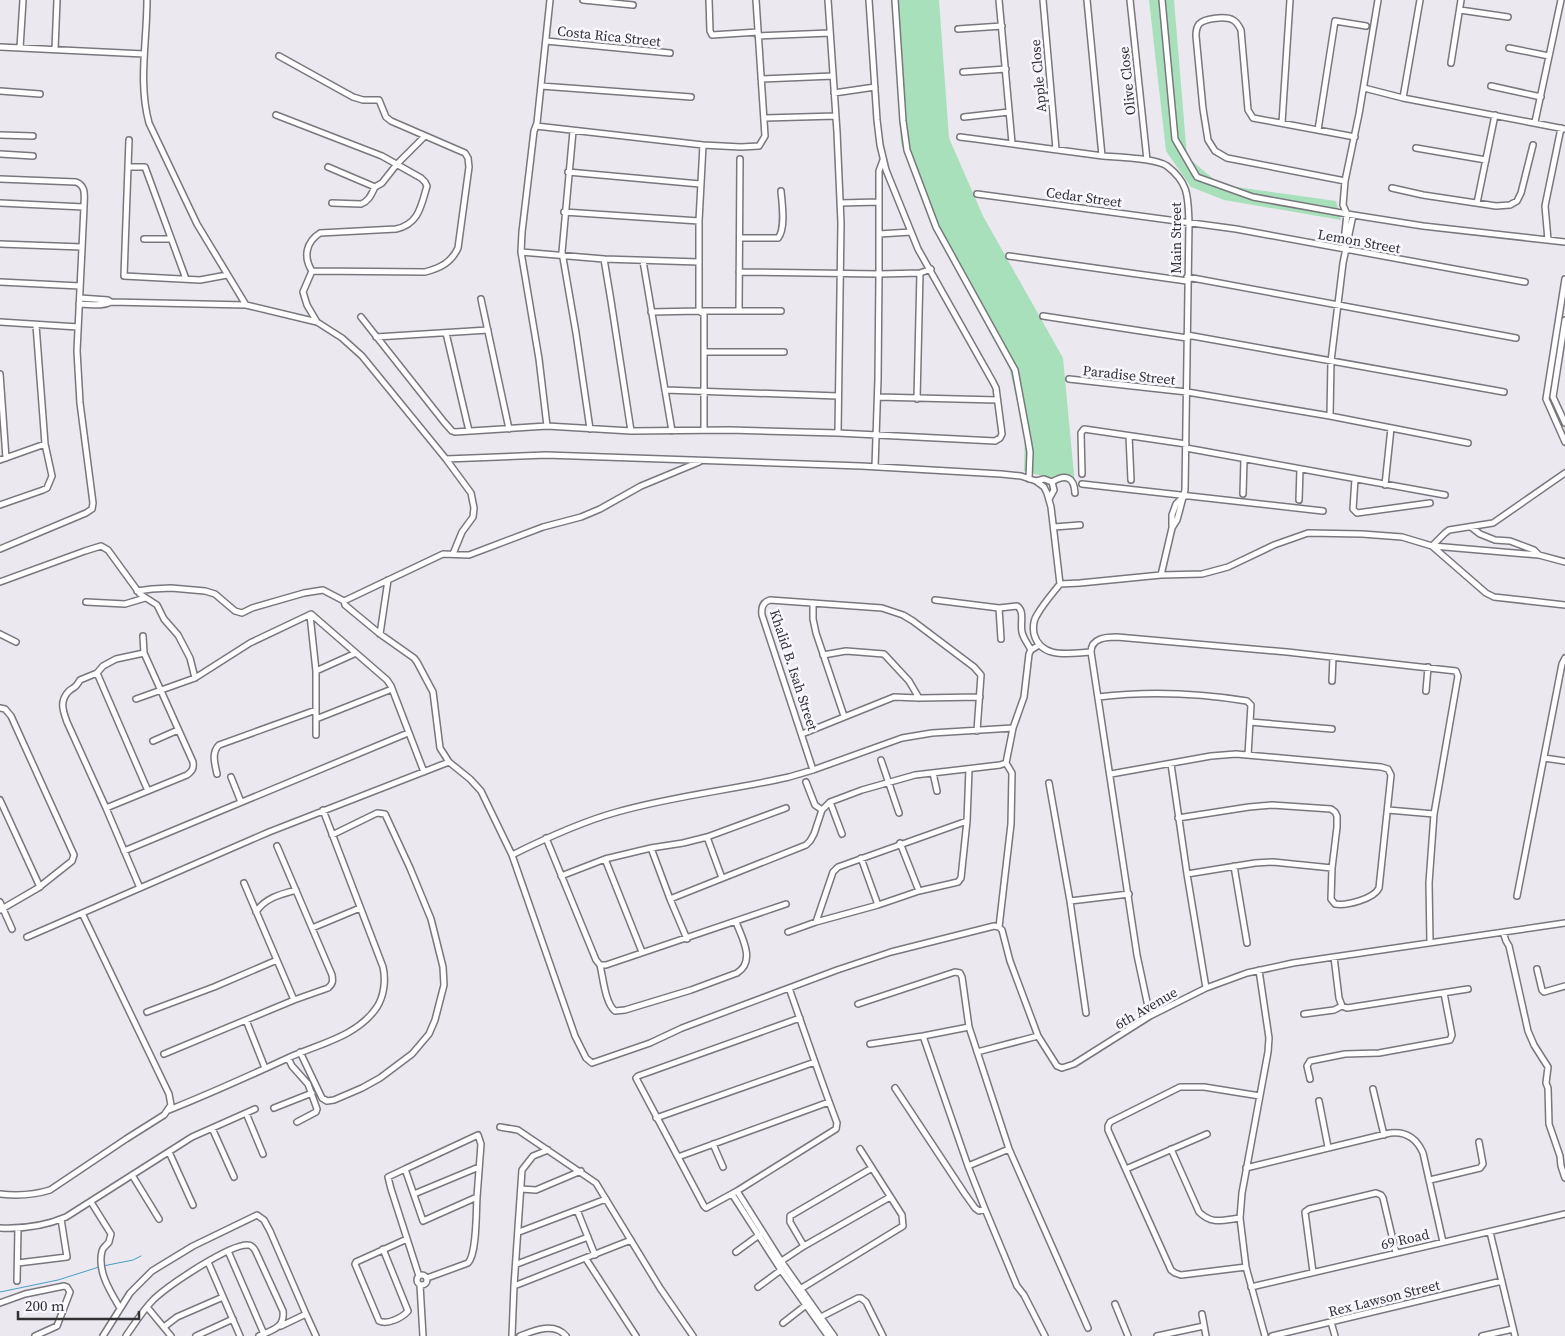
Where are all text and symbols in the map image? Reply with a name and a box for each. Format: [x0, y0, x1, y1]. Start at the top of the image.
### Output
street label: Costa Rica Street [556, 21, 662, 51]
street label: Apple Close [1025, 39, 1051, 113]
street label: Olive Close [1113, 46, 1141, 116]
street label: Cedar Street [1045, 182, 1124, 212]
street label: Main Street [1166, 202, 1186, 274]
street label: Lemon Street [1316, 224, 1402, 258]
street label: Paradise Street [1082, 360, 1177, 390]
street label: Khalid B. Isah Street [765, 607, 823, 734]
street label: 6th Avenue [1111, 982, 1181, 1034]
street label: 69 Road [1379, 1224, 1431, 1254]
street label: Rex Lawson Street [1326, 1274, 1442, 1322]
scale bar [18, 1288, 139, 1320]
text: 200 m [25, 1295, 65, 1316]

